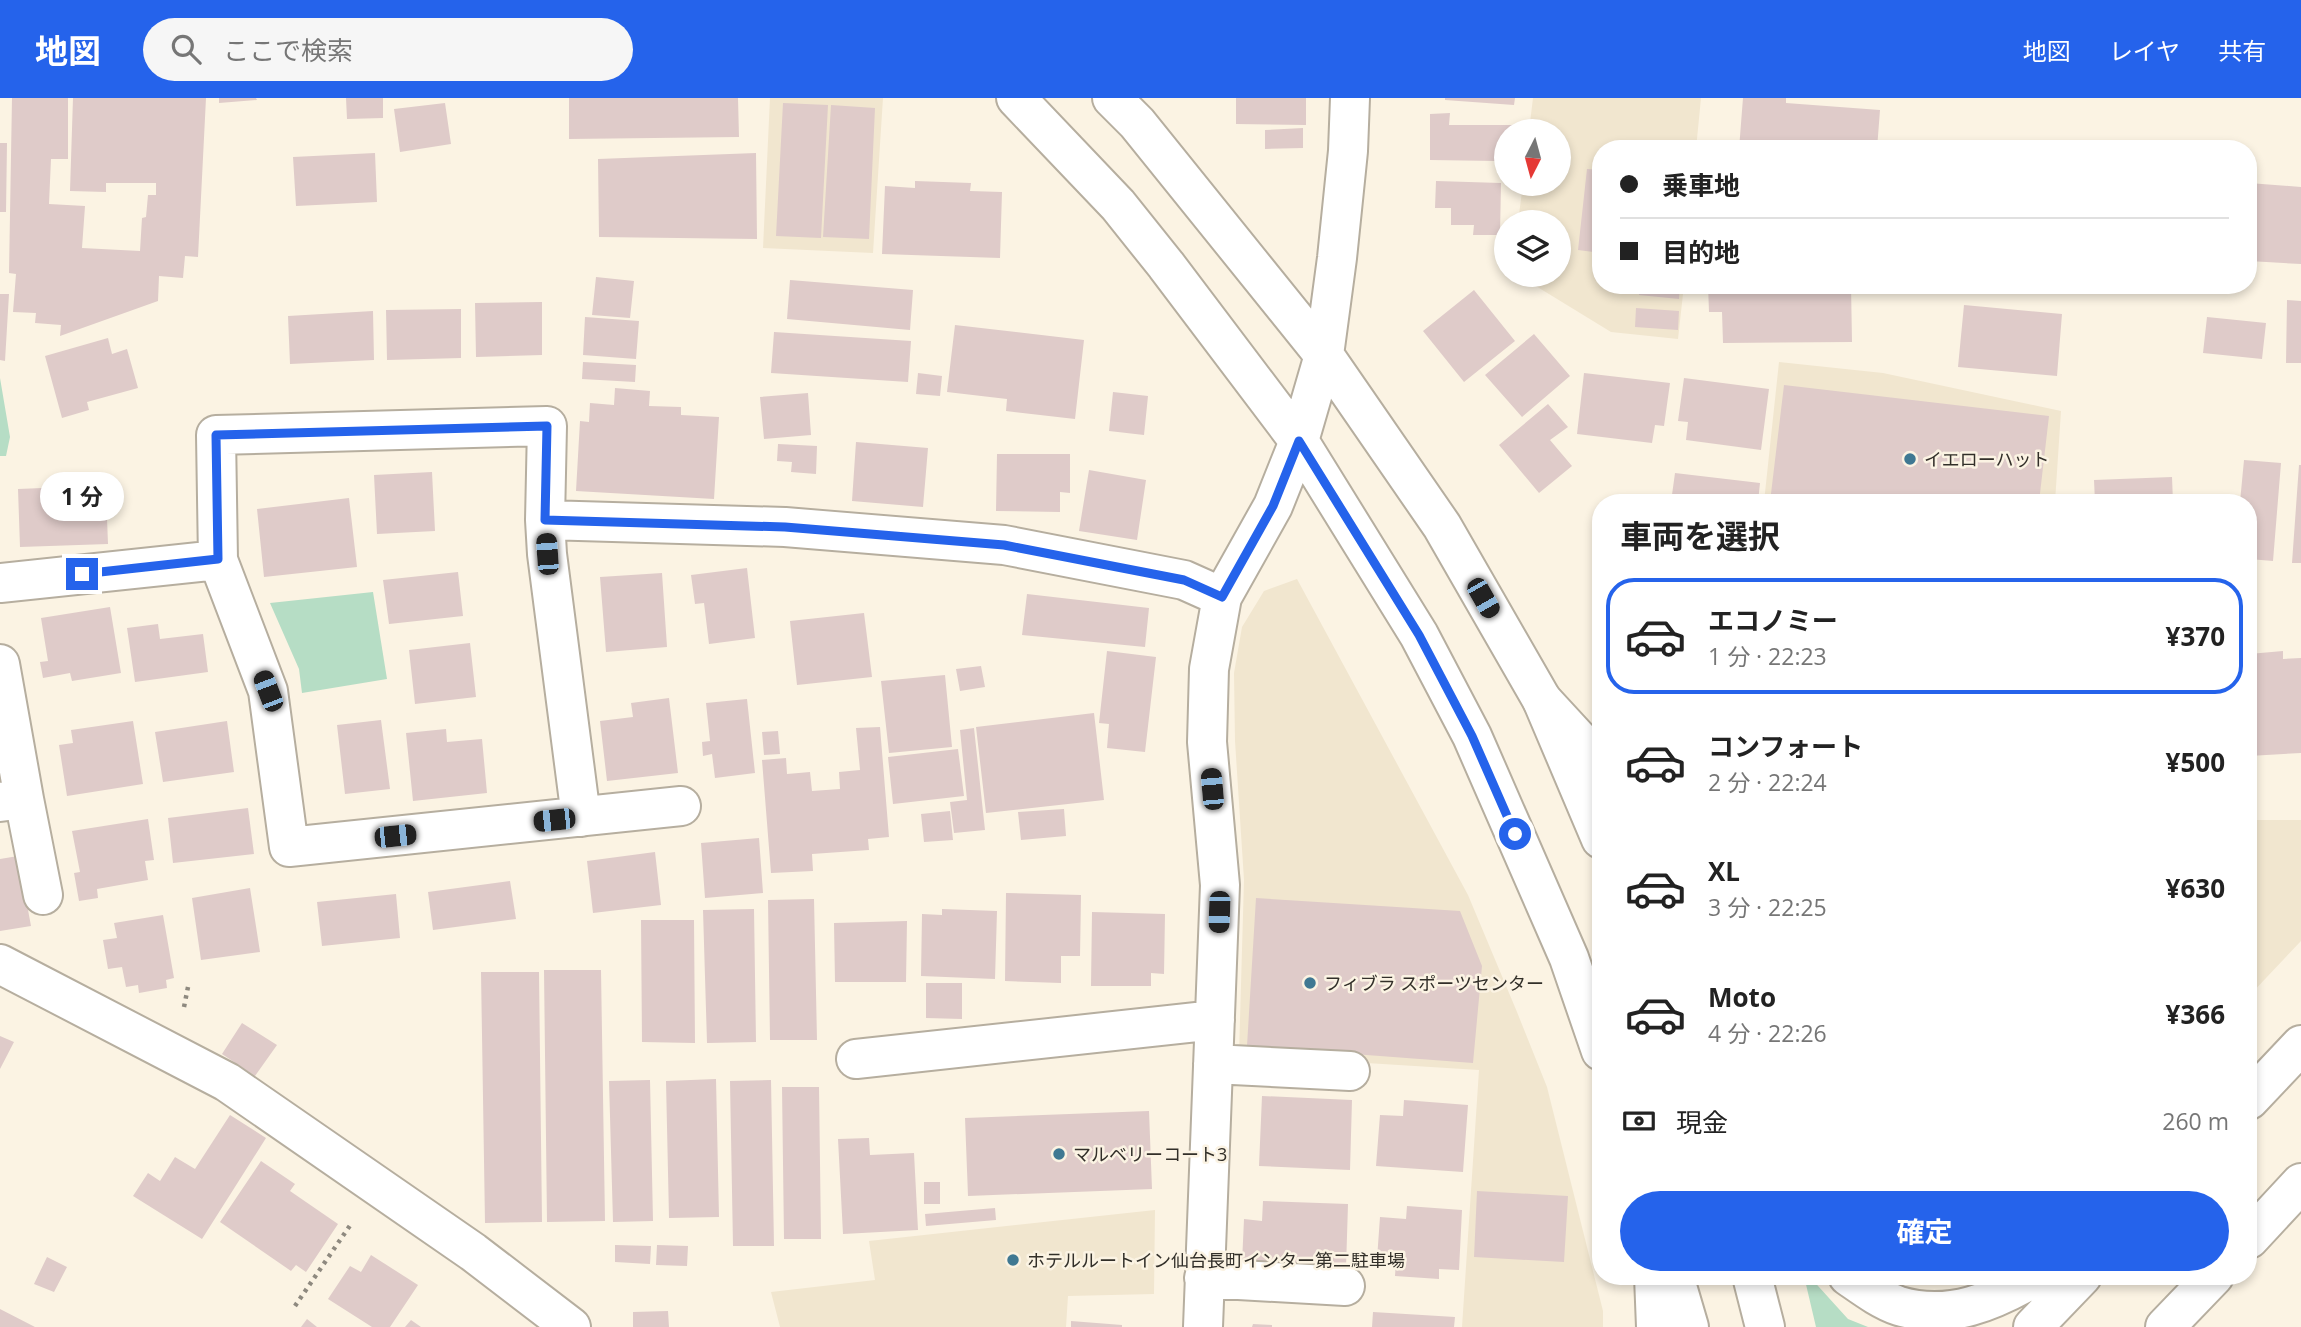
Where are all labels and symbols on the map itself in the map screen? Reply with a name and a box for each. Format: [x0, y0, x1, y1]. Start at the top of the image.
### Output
north arrow [1494, 119, 1572, 196]
place label: イエローハット [1924, 447, 2049, 471]
marker: イエローハット [1902, 451, 1918, 467]
callout: 1 分 [40, 472, 124, 522]
car [536, 532, 559, 576]
route end [66, 558, 98, 590]
car [1464, 575, 1503, 621]
car [251, 668, 286, 714]
car [1200, 767, 1225, 811]
car [533, 807, 576, 833]
route start [1499, 818, 1531, 850]
car [374, 823, 417, 849]
car [1208, 891, 1231, 933]
place label: フィブラ スポーツセンター [1324, 971, 1544, 995]
marker: フィブラ スポーツセンター [1302, 975, 1318, 991]
place label: マルベリーコート3 [1073, 1142, 1227, 1166]
marker: マルベリーコート3 [1051, 1146, 1067, 1162]
place label: ホテルルートイン仙台長町インター第二駐車場 [1027, 1248, 1405, 1272]
marker: ホテルルートイン仙台長町インター第二駐車場 [1005, 1252, 1021, 1268]

